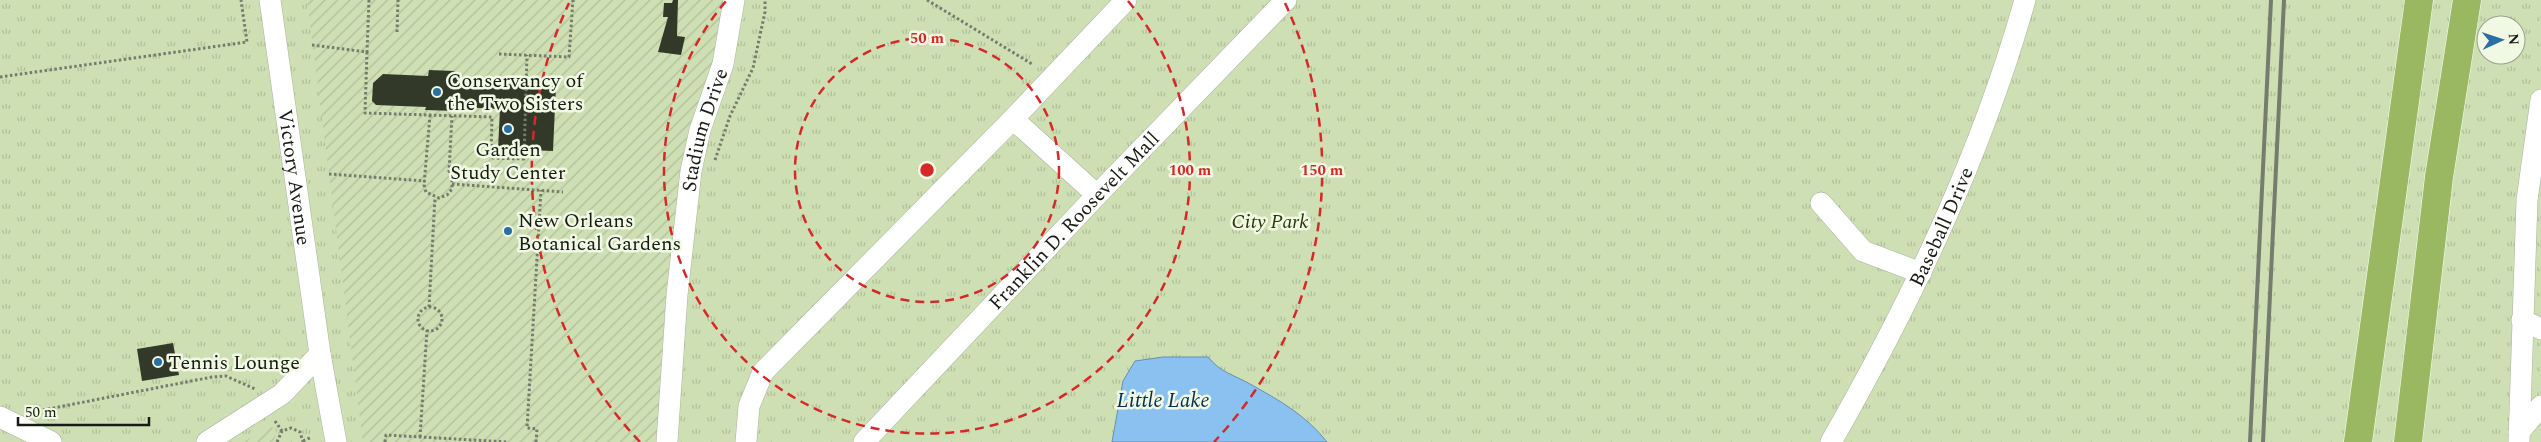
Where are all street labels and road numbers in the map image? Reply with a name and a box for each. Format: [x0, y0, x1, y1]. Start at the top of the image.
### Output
street label: Stadium Drive [675, 64, 736, 194]
street label: Victory Avenue [270, 107, 318, 247]
street label: Franklin D. Roosevelt Mall [982, 125, 1167, 317]
street label: Baseball Drive [1902, 163, 1982, 292]

